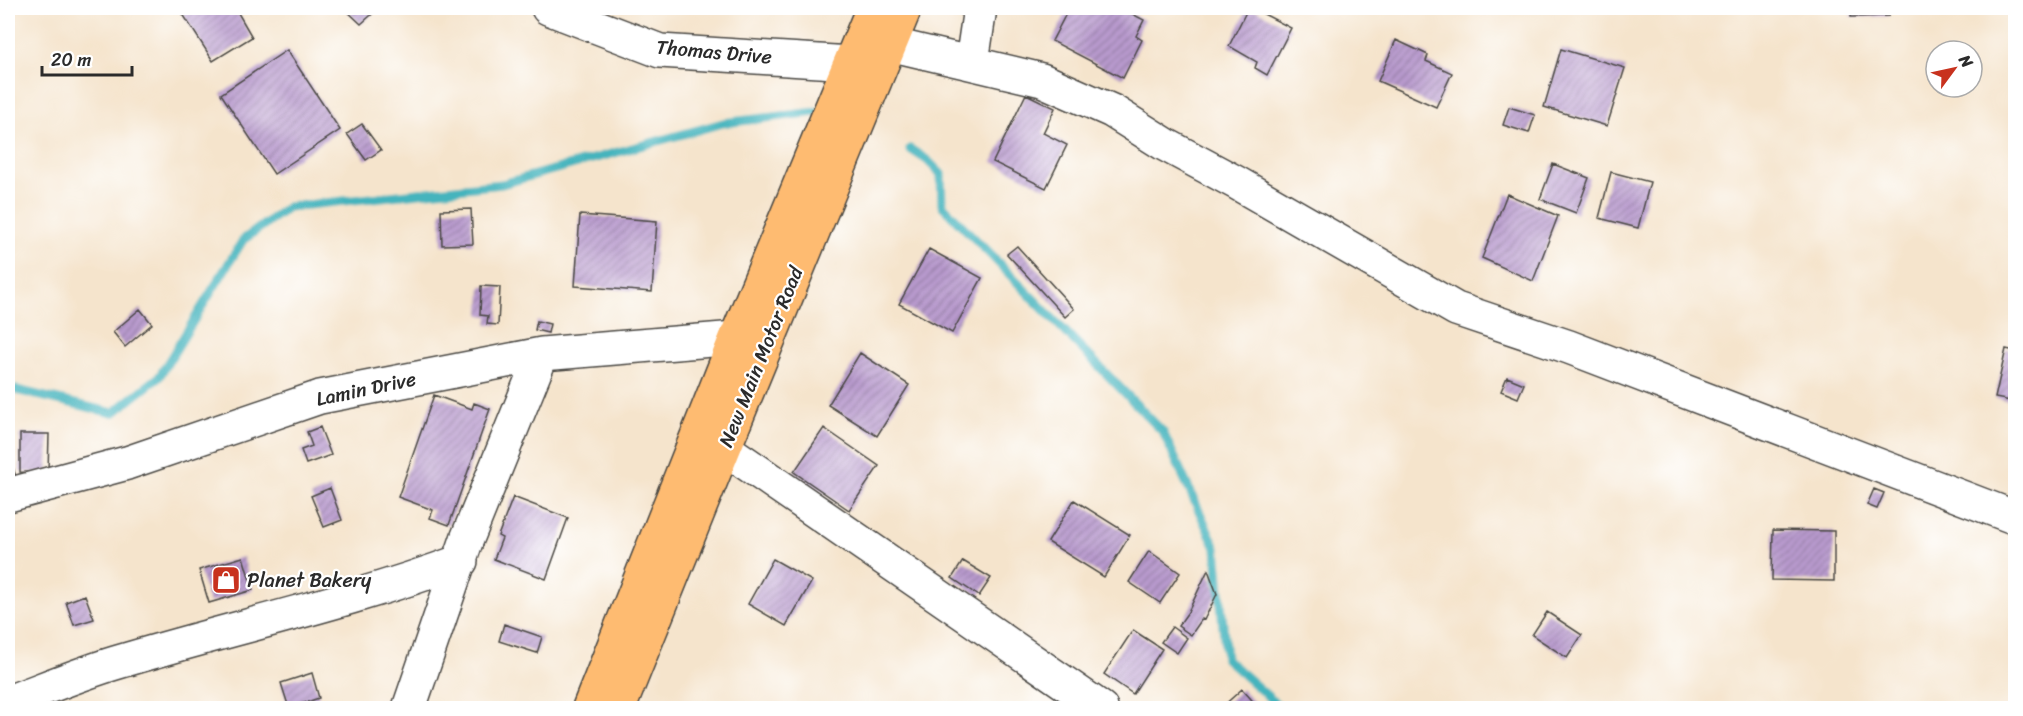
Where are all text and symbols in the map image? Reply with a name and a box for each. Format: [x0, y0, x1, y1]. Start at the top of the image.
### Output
street label: Thomas Drive [655, 30, 773, 74]
scale bar [42, 39, 132, 77]
north arrow [1924, 39, 1984, 99]
text: 20 m [51, 44, 91, 76]
text: N [1950, 48, 1982, 74]
street label: New Main Motor Road [709, 260, 814, 453]
street label: Lamin Drive [313, 361, 419, 417]
place label: Planet Bakery [247, 563, 372, 598]
shop icon: Planet Bakery [210, 564, 242, 596]

